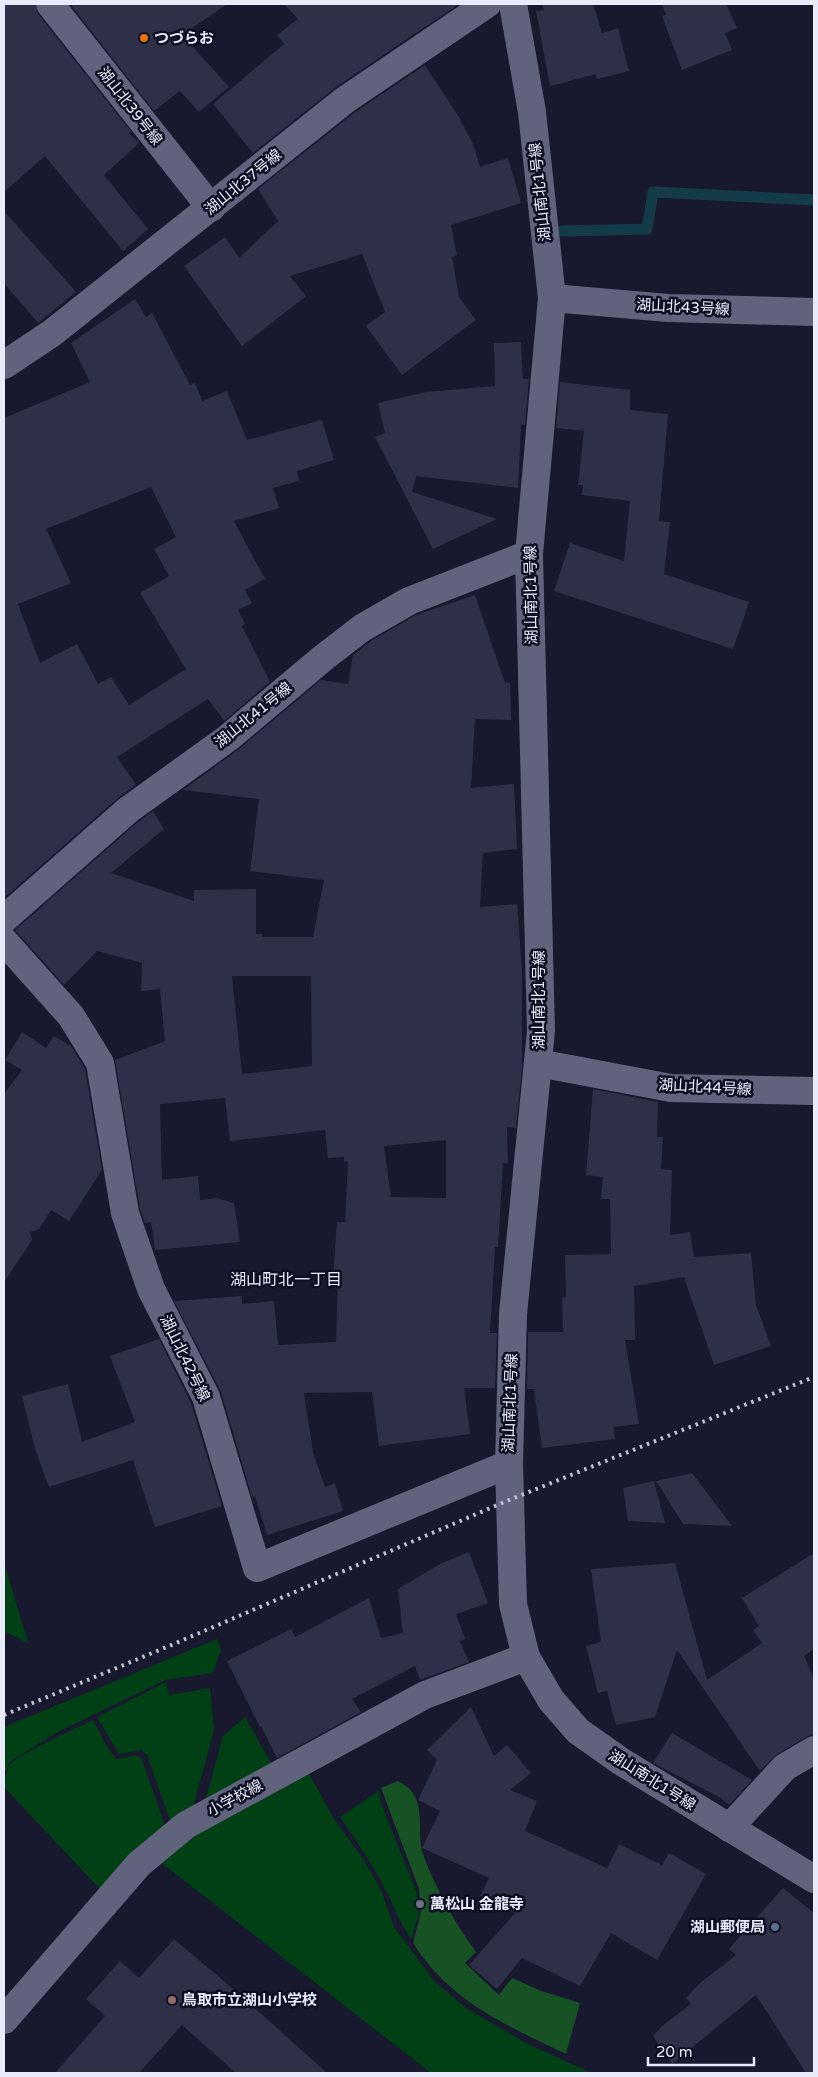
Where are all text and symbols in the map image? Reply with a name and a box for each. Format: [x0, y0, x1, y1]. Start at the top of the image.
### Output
place label: つづらお [154, 29, 214, 47]
marker: つづらお [138, 32, 150, 44]
street label: 湖山北39号線 [94, 63, 166, 149]
street label: 湖山南北1号線 [526, 142, 554, 242]
street label: 湖山北37号線 [201, 145, 285, 219]
street label: 湖山北43号線 [636, 296, 730, 318]
street label: 湖山南北1号線 [521, 545, 541, 645]
street label: 湖山北41号線 [211, 678, 295, 752]
street label: 湖山南北1号線 [530, 950, 548, 1050]
street label: 湖山北44号線 [658, 1076, 752, 1098]
district label: 湖山町北一丁目 [230, 1270, 342, 1290]
street label: 湖山北42号線 [156, 1312, 214, 1404]
street label: 湖山南北1号線 [499, 1353, 521, 1453]
street label: 湖山南北1号線 [605, 1746, 699, 1814]
street label: 小学校線 [204, 1776, 266, 1820]
place label: 萬松山 金龍寺 [430, 1895, 524, 1913]
marker: 萬松山 金龍寺 [414, 1898, 426, 1910]
place label: 湖山郵便局 [690, 1918, 765, 1936]
marker: 湖山郵便局 [769, 1921, 781, 1933]
place label: 鳥取市立湖山小学校 [182, 1991, 317, 2009]
marker: 鳥取市立湖山小学校 [166, 1994, 178, 2006]
scale bar [648, 2034, 754, 2066]
text: 20 m [656, 2043, 693, 2061]

